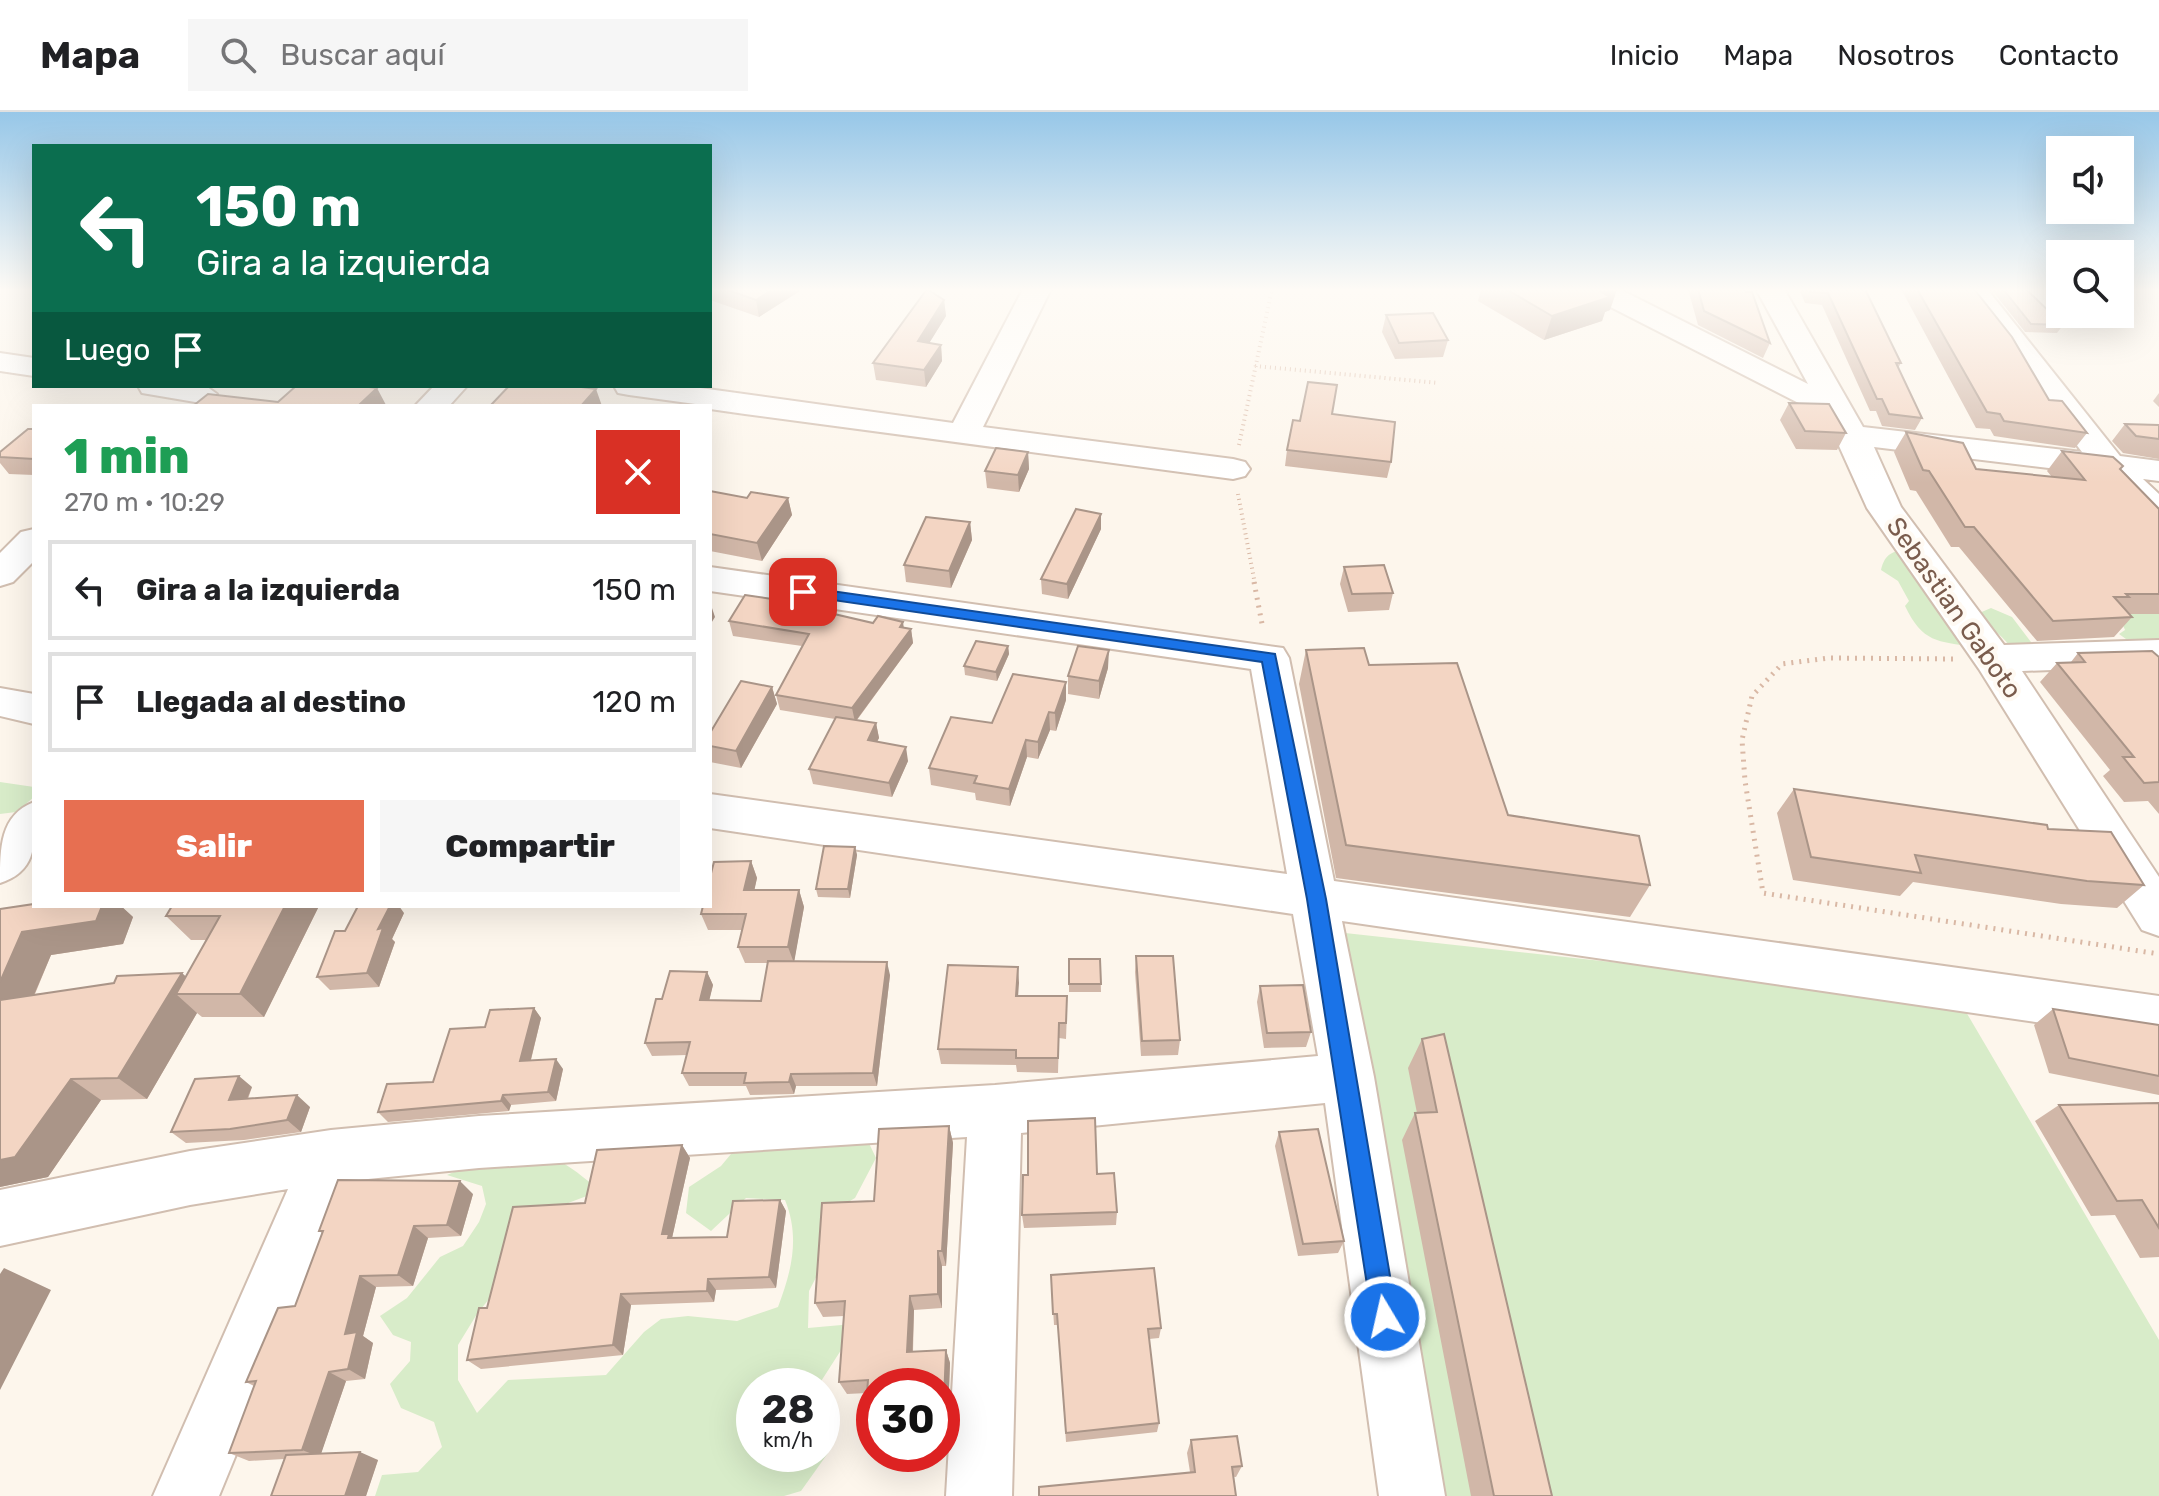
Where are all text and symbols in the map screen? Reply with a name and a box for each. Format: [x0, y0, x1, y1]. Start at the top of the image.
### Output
search box [188, 19, 748, 91]
text: Mapa [40, 32, 140, 78]
icon: search [216, 33, 260, 77]
text: Buscar aquí [280, 37, 445, 73]
text: Inicio [1610, 39, 1679, 72]
text: Mapa [1723, 39, 1793, 72]
text: Nosotros [1837, 39, 1955, 72]
text: Contacto [1999, 39, 2119, 72]
map controls [2046, 136, 2134, 328]
button: sound [2046, 136, 2134, 224]
text: 150 m [196, 174, 361, 240]
icon: left [64, 176, 168, 280]
button: search [2046, 240, 2134, 328]
text: Gira a la izquierda [196, 241, 491, 284]
icon: arrive [166, 328, 210, 372]
text: Luego [64, 332, 150, 368]
text: 1 min [64, 428, 190, 485]
button: close [596, 430, 680, 514]
text: 270 m · 10:29 [64, 487, 225, 518]
street label: Sebastian Gaboto [1880, 511, 2028, 705]
pin [769, 558, 837, 626]
icon: left [68, 568, 112, 612]
icon: arrive [781, 570, 825, 614]
text: Gira a la izquierda [136, 572, 400, 608]
text: 150 m [592, 572, 676, 608]
icon: arrive [68, 680, 112, 724]
text: Llegada al destino [136, 684, 406, 720]
text: 120 m [592, 684, 676, 720]
button: Salir [64, 800, 364, 892]
button: Compartir [380, 800, 680, 892]
position arrow [1343, 1275, 1427, 1359]
speed limit sign: 30 [856, 1368, 960, 1472]
text: 28 [761, 1386, 815, 1433]
text: km/h [763, 1428, 813, 1452]

